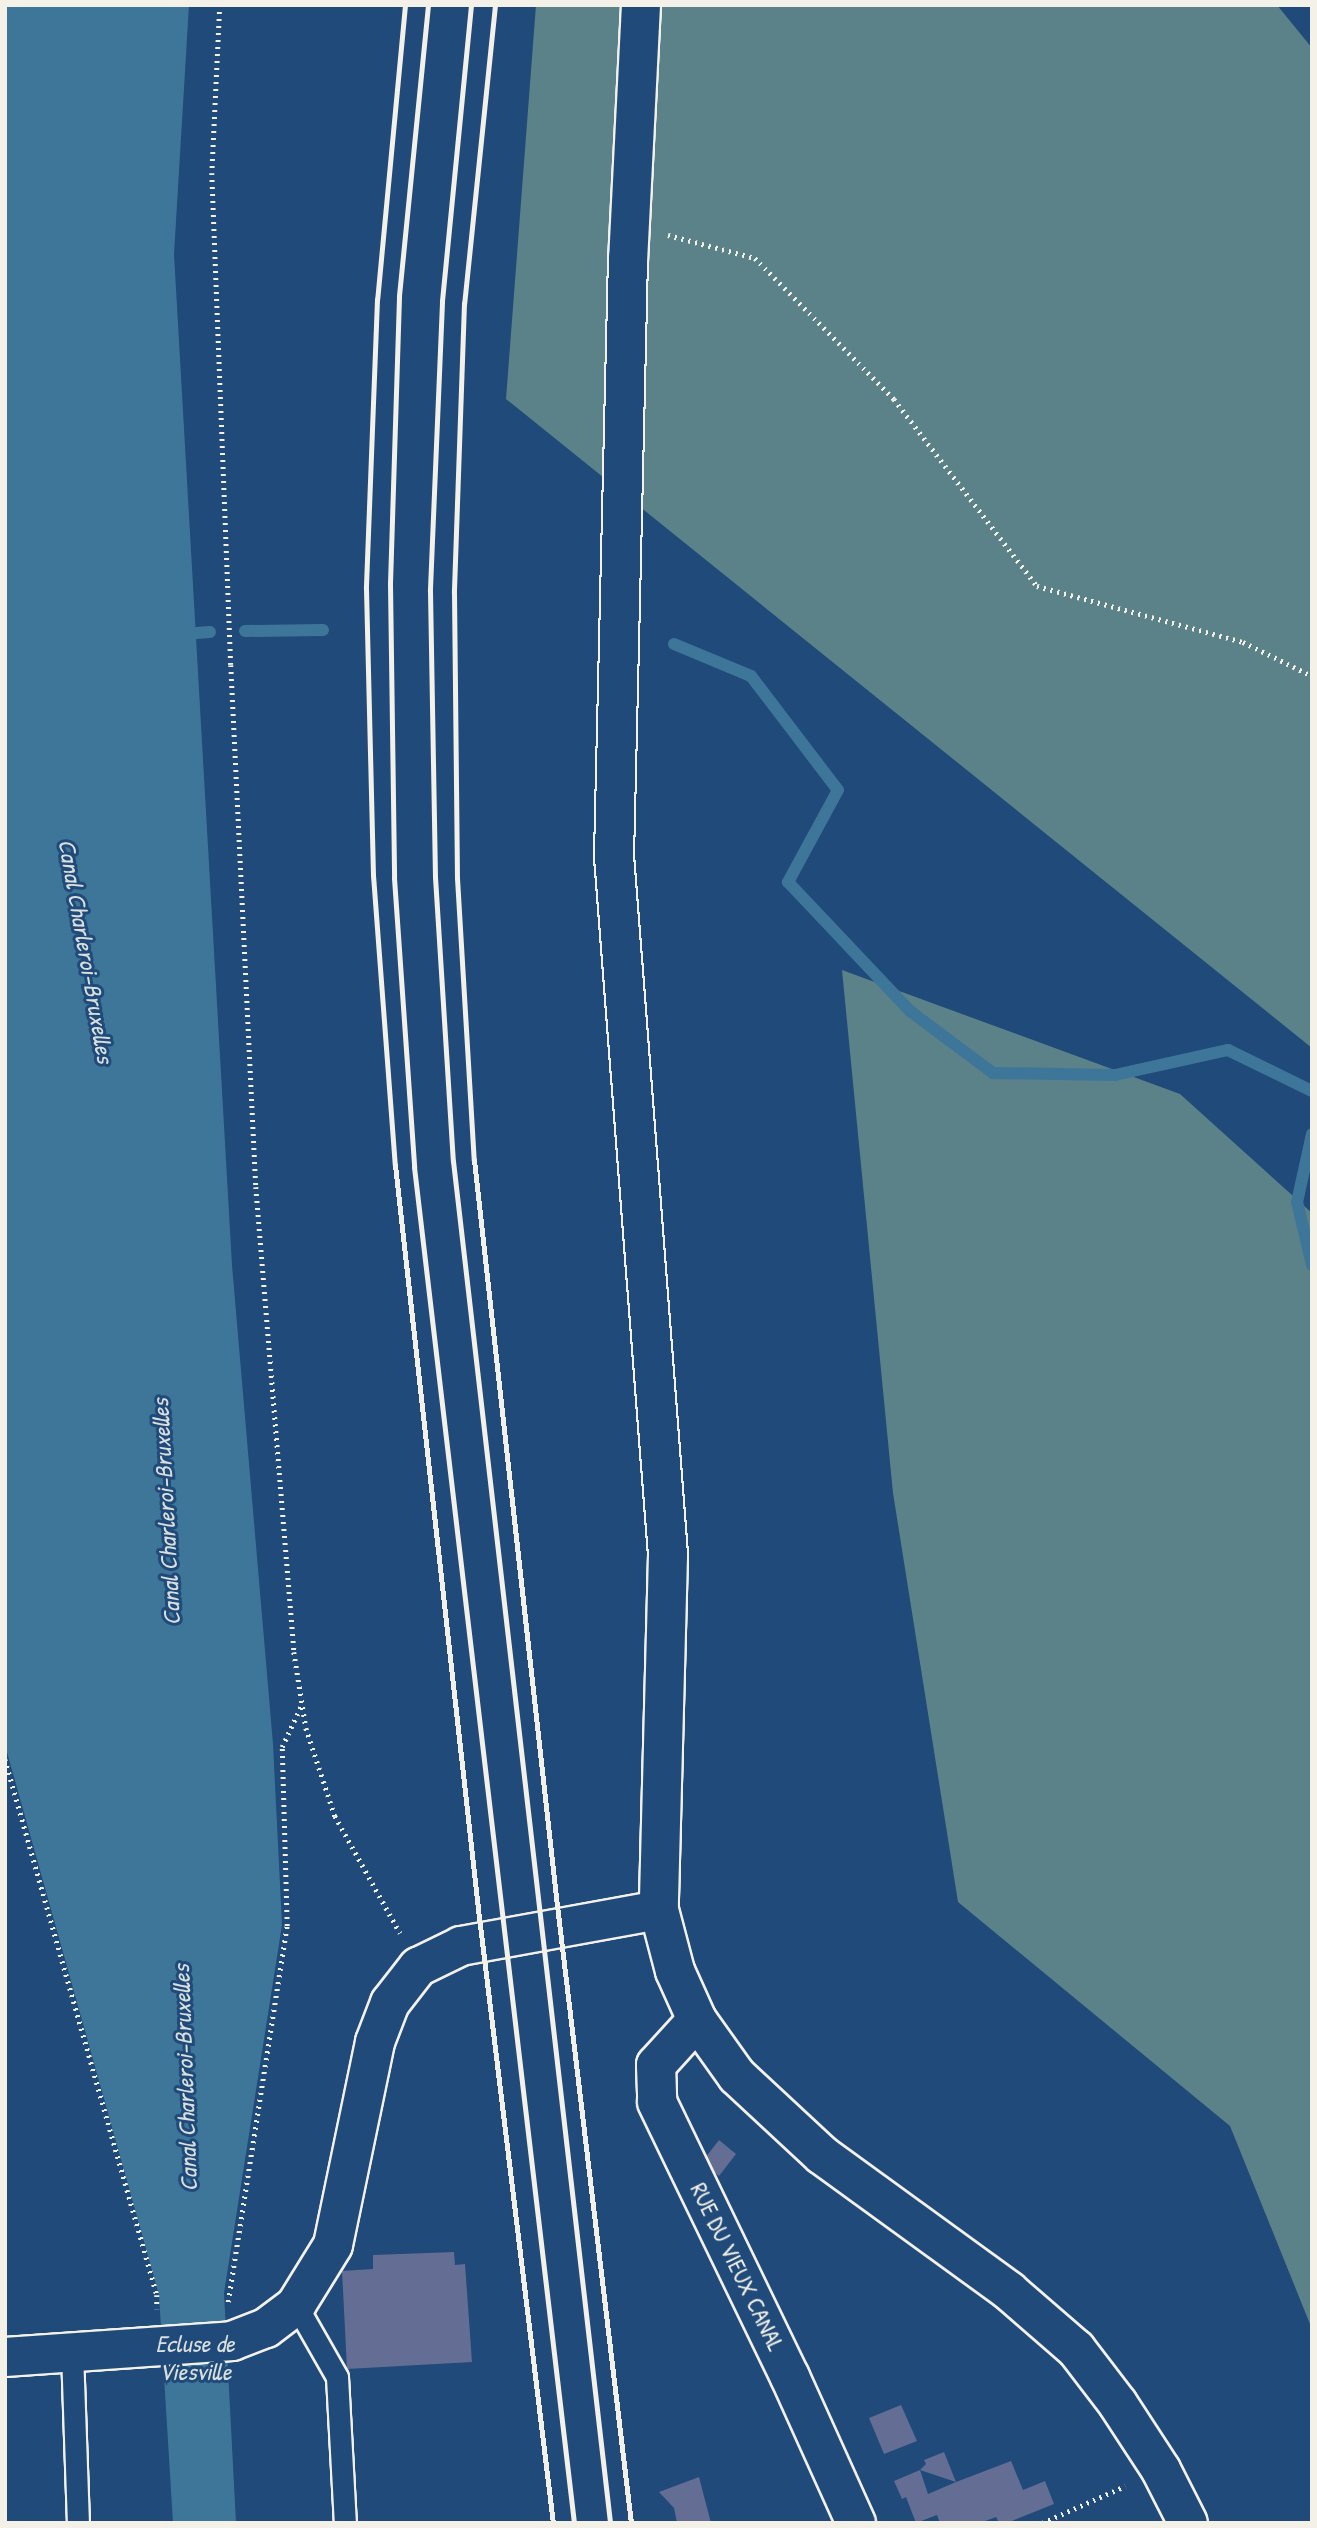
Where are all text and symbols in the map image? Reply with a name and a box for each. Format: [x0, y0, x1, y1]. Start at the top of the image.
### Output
water label: Canal Charleroi-Bruxelles [52, 837, 120, 1065]
water label: Canal Charleroi-Bruxelles [146, 1398, 186, 1626]
water label: Canal Charleroi-Bruxelles [167, 1964, 203, 2192]
street label: RUE DU VIEUX CANAL [684, 2178, 790, 2356]
water label: Ecluse de Viesville [155, 2330, 235, 2386]

